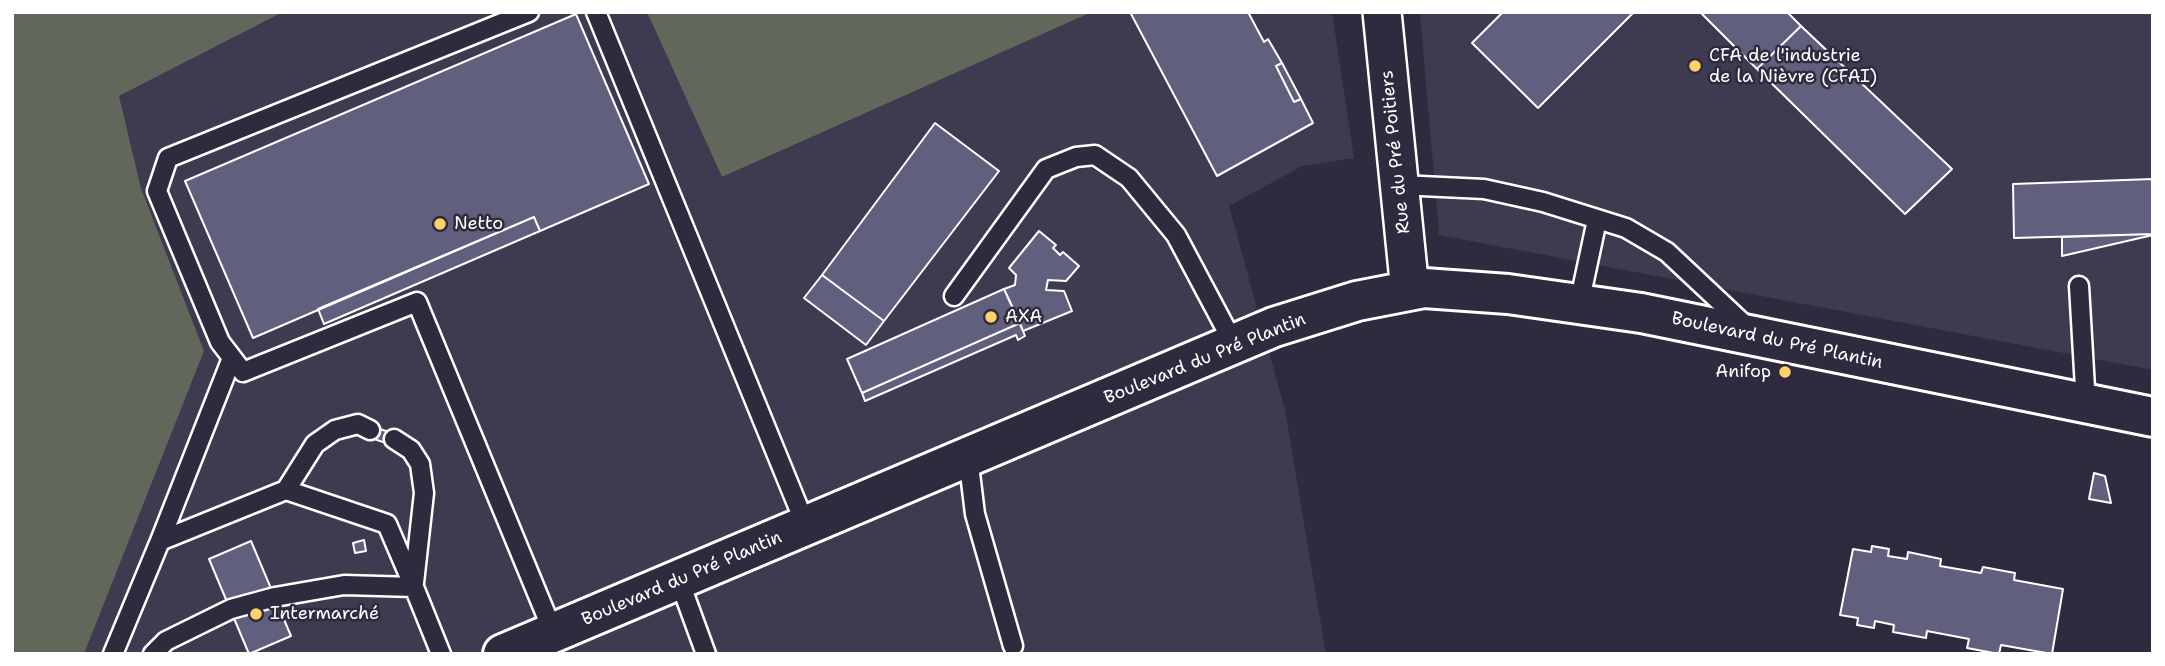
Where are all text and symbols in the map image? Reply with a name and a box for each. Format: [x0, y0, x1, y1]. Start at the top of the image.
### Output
place label: CFA de l'industrie de la Nièvre (CFAI) [1709, 45, 1877, 88]
marker: CFA de l'industrie de la Nièvre (CFAI) [1687, 58, 1703, 74]
street label: Rue du Pré Poitiers [1377, 69, 1415, 235]
place label: Netto [454, 213, 503, 235]
marker: Netto [432, 216, 448, 232]
place label: AXA [1005, 306, 1042, 328]
street label: Boulevard du Pré Plantin [1669, 308, 1885, 374]
marker: AXA [983, 309, 999, 325]
street label: Boulevard du Pré Plantin [1101, 309, 1309, 409]
place label: Anifop [1715, 361, 1771, 383]
marker: Anifop [1777, 364, 1793, 380]
street label: Boulevard du Pré Plantin [579, 527, 785, 631]
place label: Intermarché [270, 603, 379, 625]
marker: Intermarché [248, 606, 264, 622]

